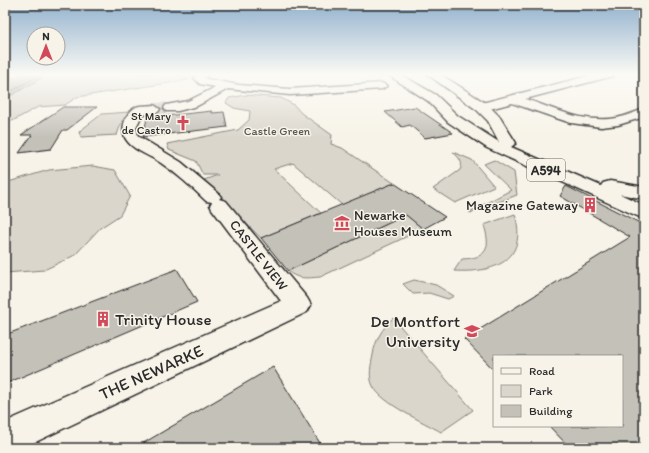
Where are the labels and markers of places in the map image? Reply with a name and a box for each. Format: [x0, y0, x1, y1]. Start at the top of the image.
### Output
place label: St Mary de Castro [122, 109, 171, 137]
church icon: St Mary de Castro [174, 114, 192, 132]
building icon: Magazine Gateway [581, 196, 599, 214]
place label: Magazine Gateway [466, 197, 578, 214]
place label: Newarke Houses Museum [354, 207, 452, 240]
museum icon: Newarke Houses Museum [333, 214, 351, 232]
place label: Trinity House [115, 309, 211, 329]
building icon: Trinity House [94, 310, 112, 328]
place label: De Montfort University [370, 311, 461, 351]
school or university icon: De Montfort University [463, 322, 481, 340]

